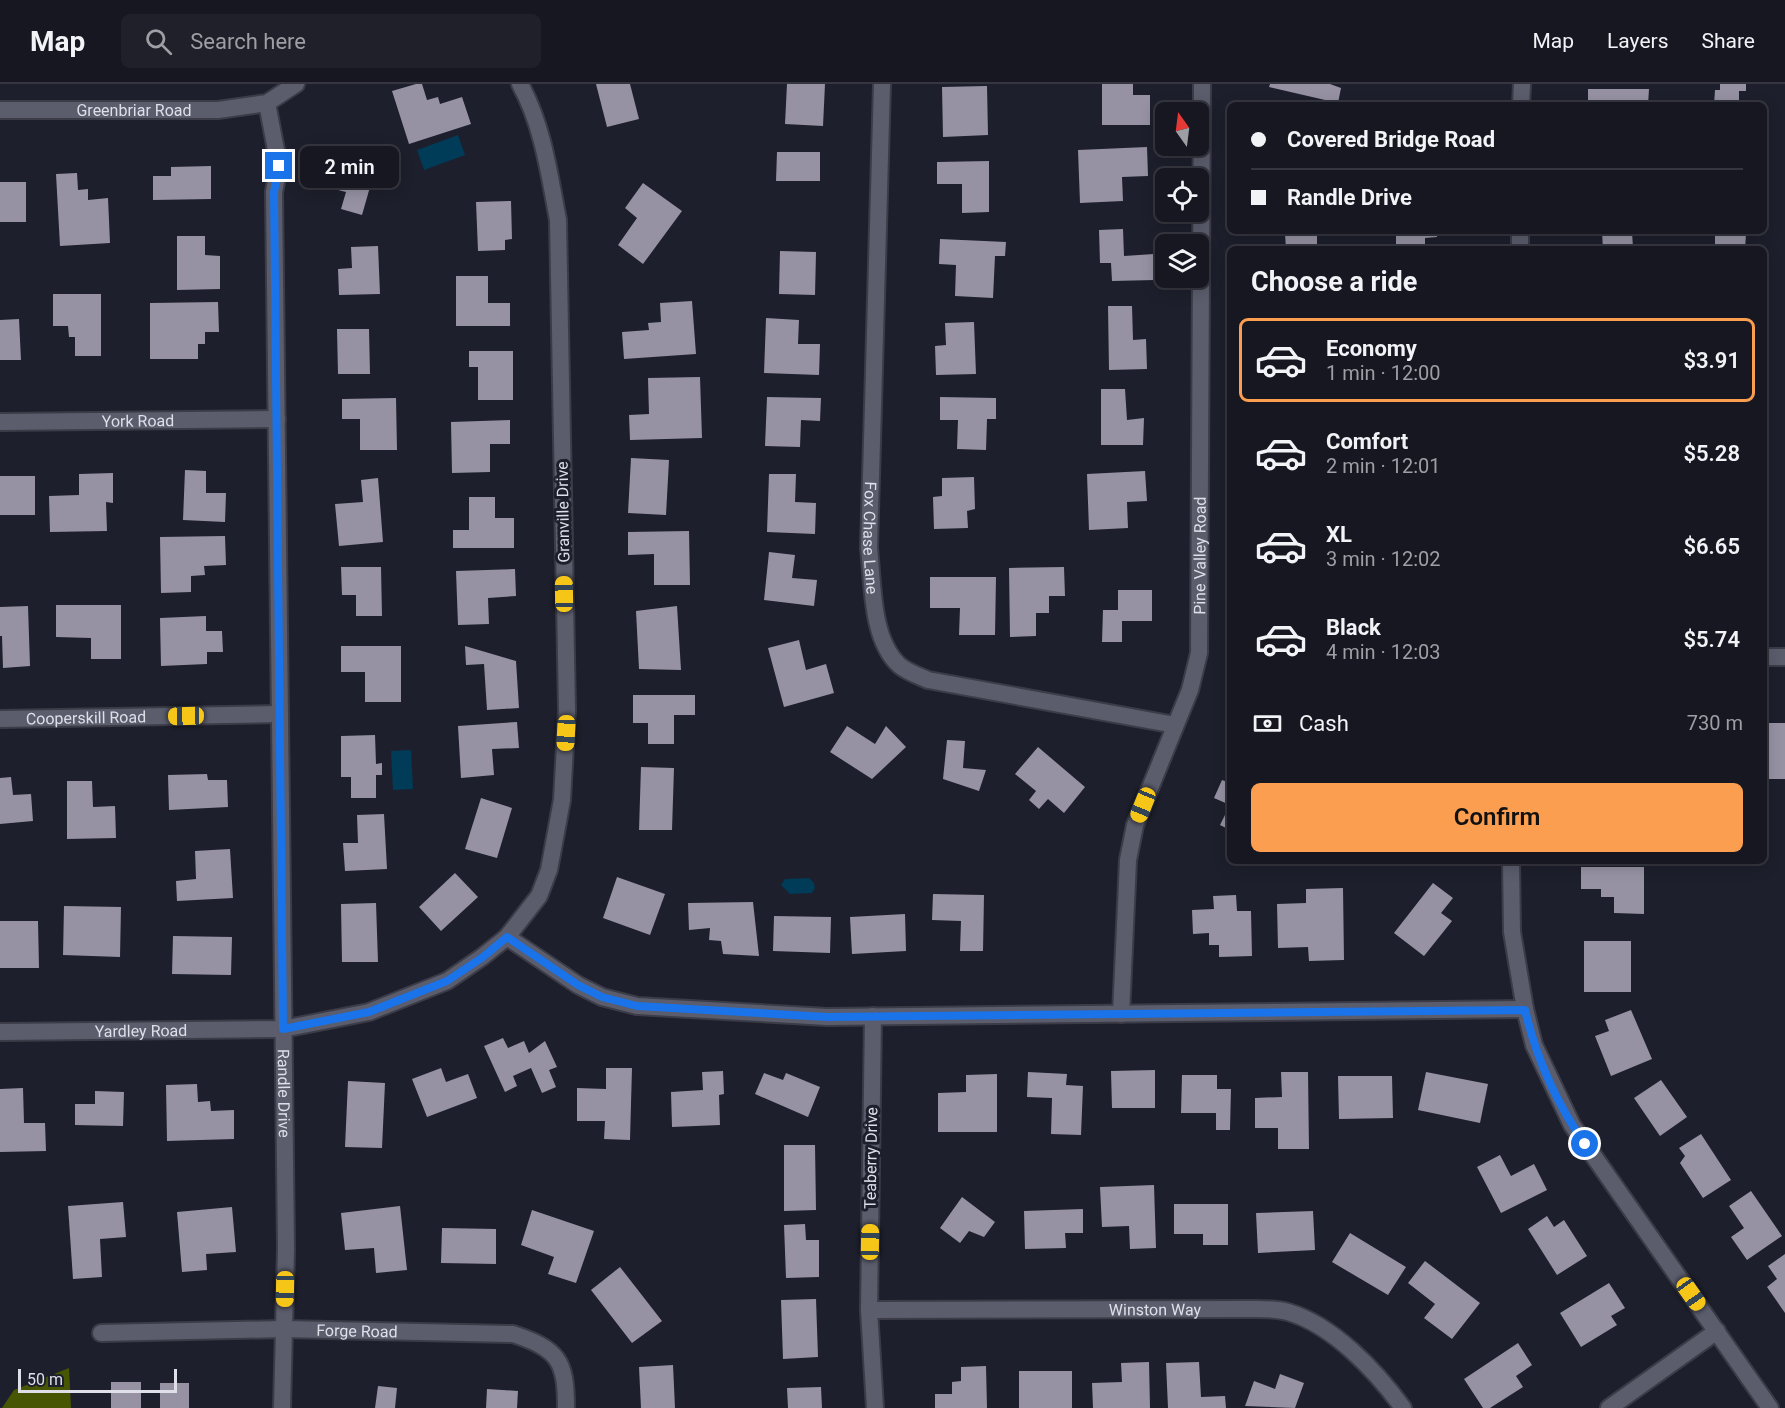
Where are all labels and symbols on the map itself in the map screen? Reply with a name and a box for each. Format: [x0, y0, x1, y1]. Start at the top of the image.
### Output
street label: Greenbriar Road [76, 101, 192, 120]
north arrow [1155, 102, 1209, 156]
callout: 2 min [300, 145, 399, 187]
route end [265, 152, 292, 179]
street label: York Road [102, 411, 174, 430]
street label: Granville Drive [553, 461, 573, 563]
street label: Fox Chase Lane [859, 481, 882, 595]
street label: Pine Valley Road [1190, 497, 1209, 615]
car [555, 576, 573, 612]
street label: Cooperskill Road [26, 707, 146, 728]
car [168, 707, 204, 725]
car [556, 715, 576, 751]
car [1128, 785, 1158, 825]
street label: Yardley Road [95, 1021, 187, 1040]
street label: Randle Drive [274, 1049, 294, 1138]
street label: Teaberry Drive [861, 1107, 881, 1209]
route start [1571, 1130, 1598, 1157]
car [861, 1224, 879, 1260]
car [276, 1271, 294, 1307]
car [1673, 1274, 1709, 1314]
street label: Winston Way [1109, 1300, 1202, 1319]
street label: Forge Road [316, 1320, 398, 1341]
scale bar [18, 1366, 177, 1394]

